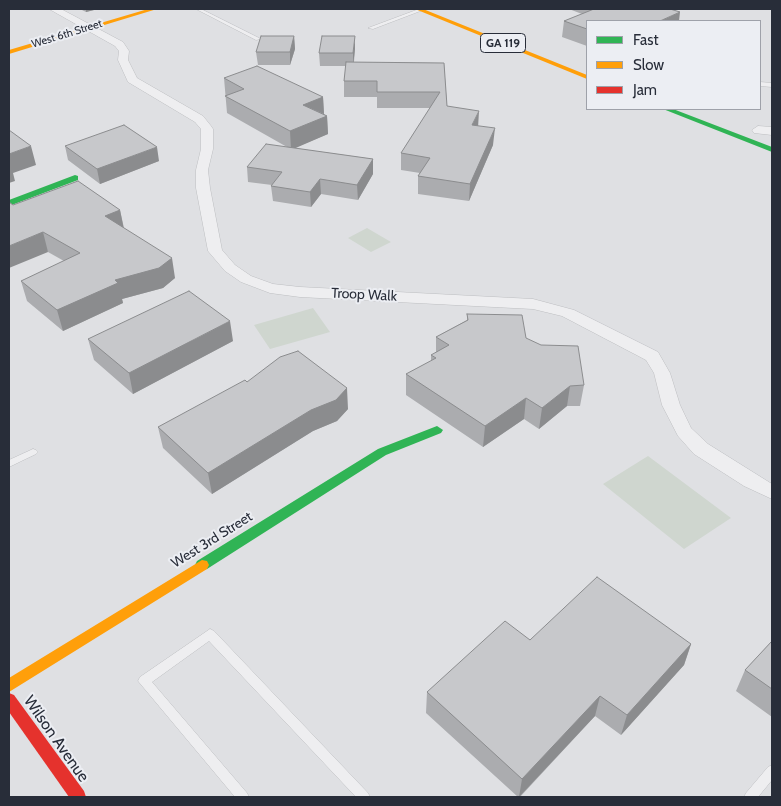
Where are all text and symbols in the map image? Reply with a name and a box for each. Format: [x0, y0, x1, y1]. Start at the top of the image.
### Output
street label: West 6th Street [30, 17, 104, 51]
legend [586, 20, 761, 110]
text: Fast [633, 31, 658, 49]
road number: GA 119 [480, 34, 526, 52]
text: Slow [633, 56, 664, 74]
text: Jam [633, 81, 657, 99]
street label: Troop Walk [331, 285, 397, 305]
street label: West 3rd Street [168, 508, 256, 572]
street label: Wilson Avenue [19, 692, 93, 786]

